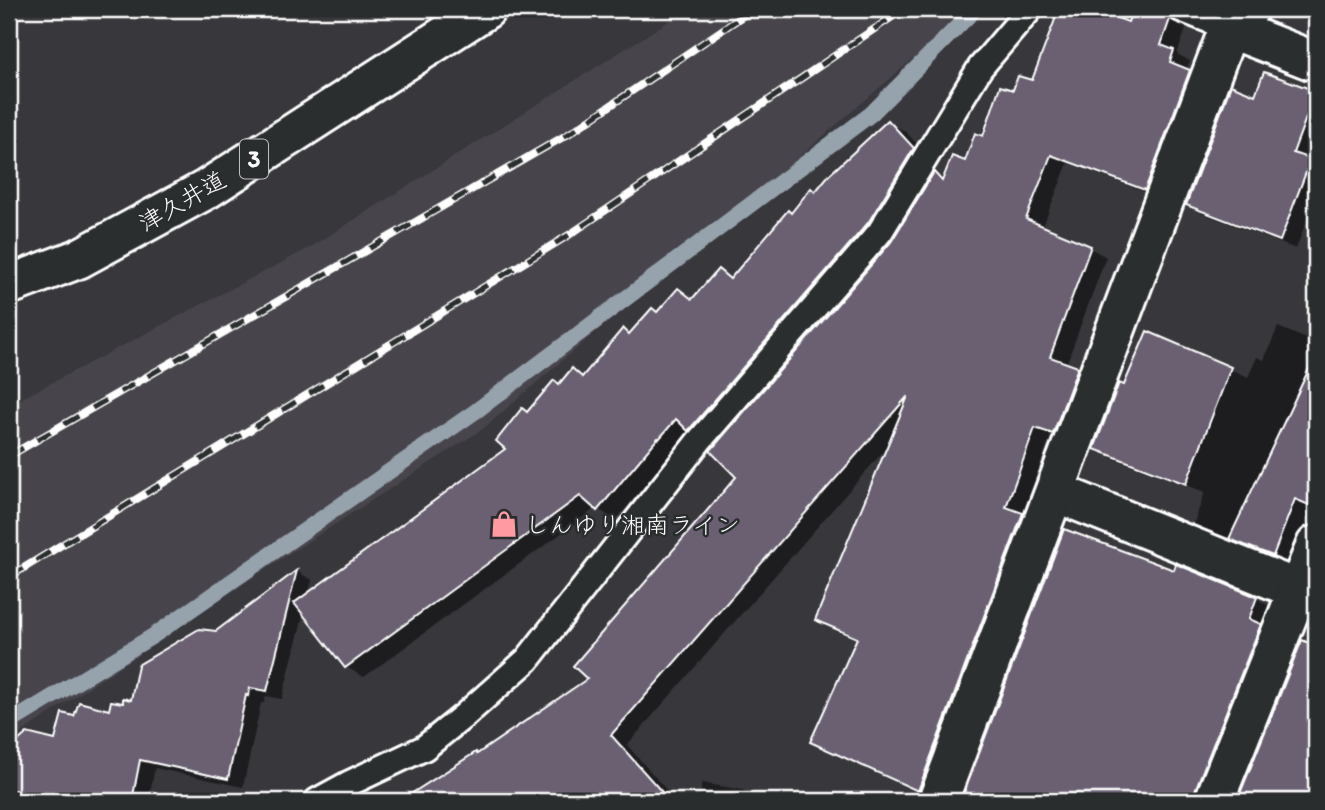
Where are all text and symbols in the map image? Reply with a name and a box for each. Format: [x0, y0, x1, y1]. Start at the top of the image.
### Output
road number: 3 [240, 140, 268, 178]
street label: 津久井道 [133, 164, 231, 238]
shop icon: しんゆり湘南ライン [489, 509, 519, 539]
place label: しんゆり湘南ライン [525, 510, 740, 539]

